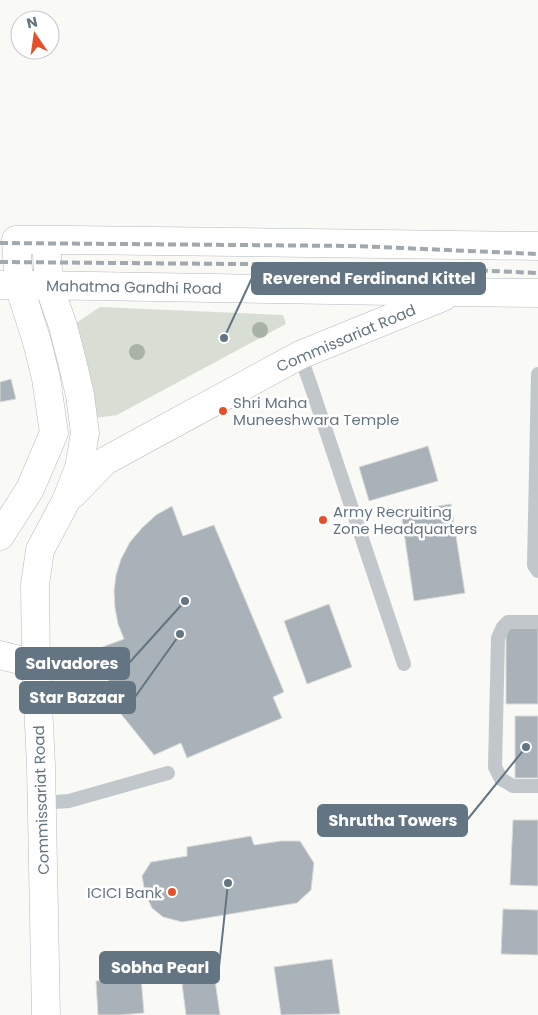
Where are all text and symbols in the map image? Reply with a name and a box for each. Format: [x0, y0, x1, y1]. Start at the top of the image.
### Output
north arrow [10, 10, 60, 60]
text: N [25, 11, 39, 33]
callout: Reverend Ferdinand Kittel [252, 263, 485, 294]
text: Reverend Ferdinand Kittel [262, 267, 476, 290]
street label: Mahatma Gandhi Road [46, 275, 222, 299]
street label: Commissariat Road [273, 299, 419, 377]
place label: Shri Maha Muneeshwara Temple [233, 392, 399, 430]
marker: Shri Maha Muneeshwara Temple [217, 405, 229, 417]
place label: Army Recruiting Zone Headquarters [333, 501, 477, 539]
marker: Army Recruiting Zone Headquarters [317, 514, 329, 526]
callout: Salvadores [16, 648, 129, 679]
text: Salvadores [26, 652, 119, 675]
callout: Star Bazaar [20, 682, 135, 713]
text: Star Bazaar [29, 686, 125, 709]
street label: Commissariat Road [28, 725, 54, 875]
callout: Shrutha Towers [318, 805, 467, 836]
text: Shrutha Towers [329, 809, 458, 832]
place label: ICICI Bank [87, 882, 162, 903]
marker: ICICI Bank [166, 886, 178, 898]
callout: Sobha Pearl [100, 952, 219, 983]
text: Sobha Pearl [111, 956, 209, 979]

